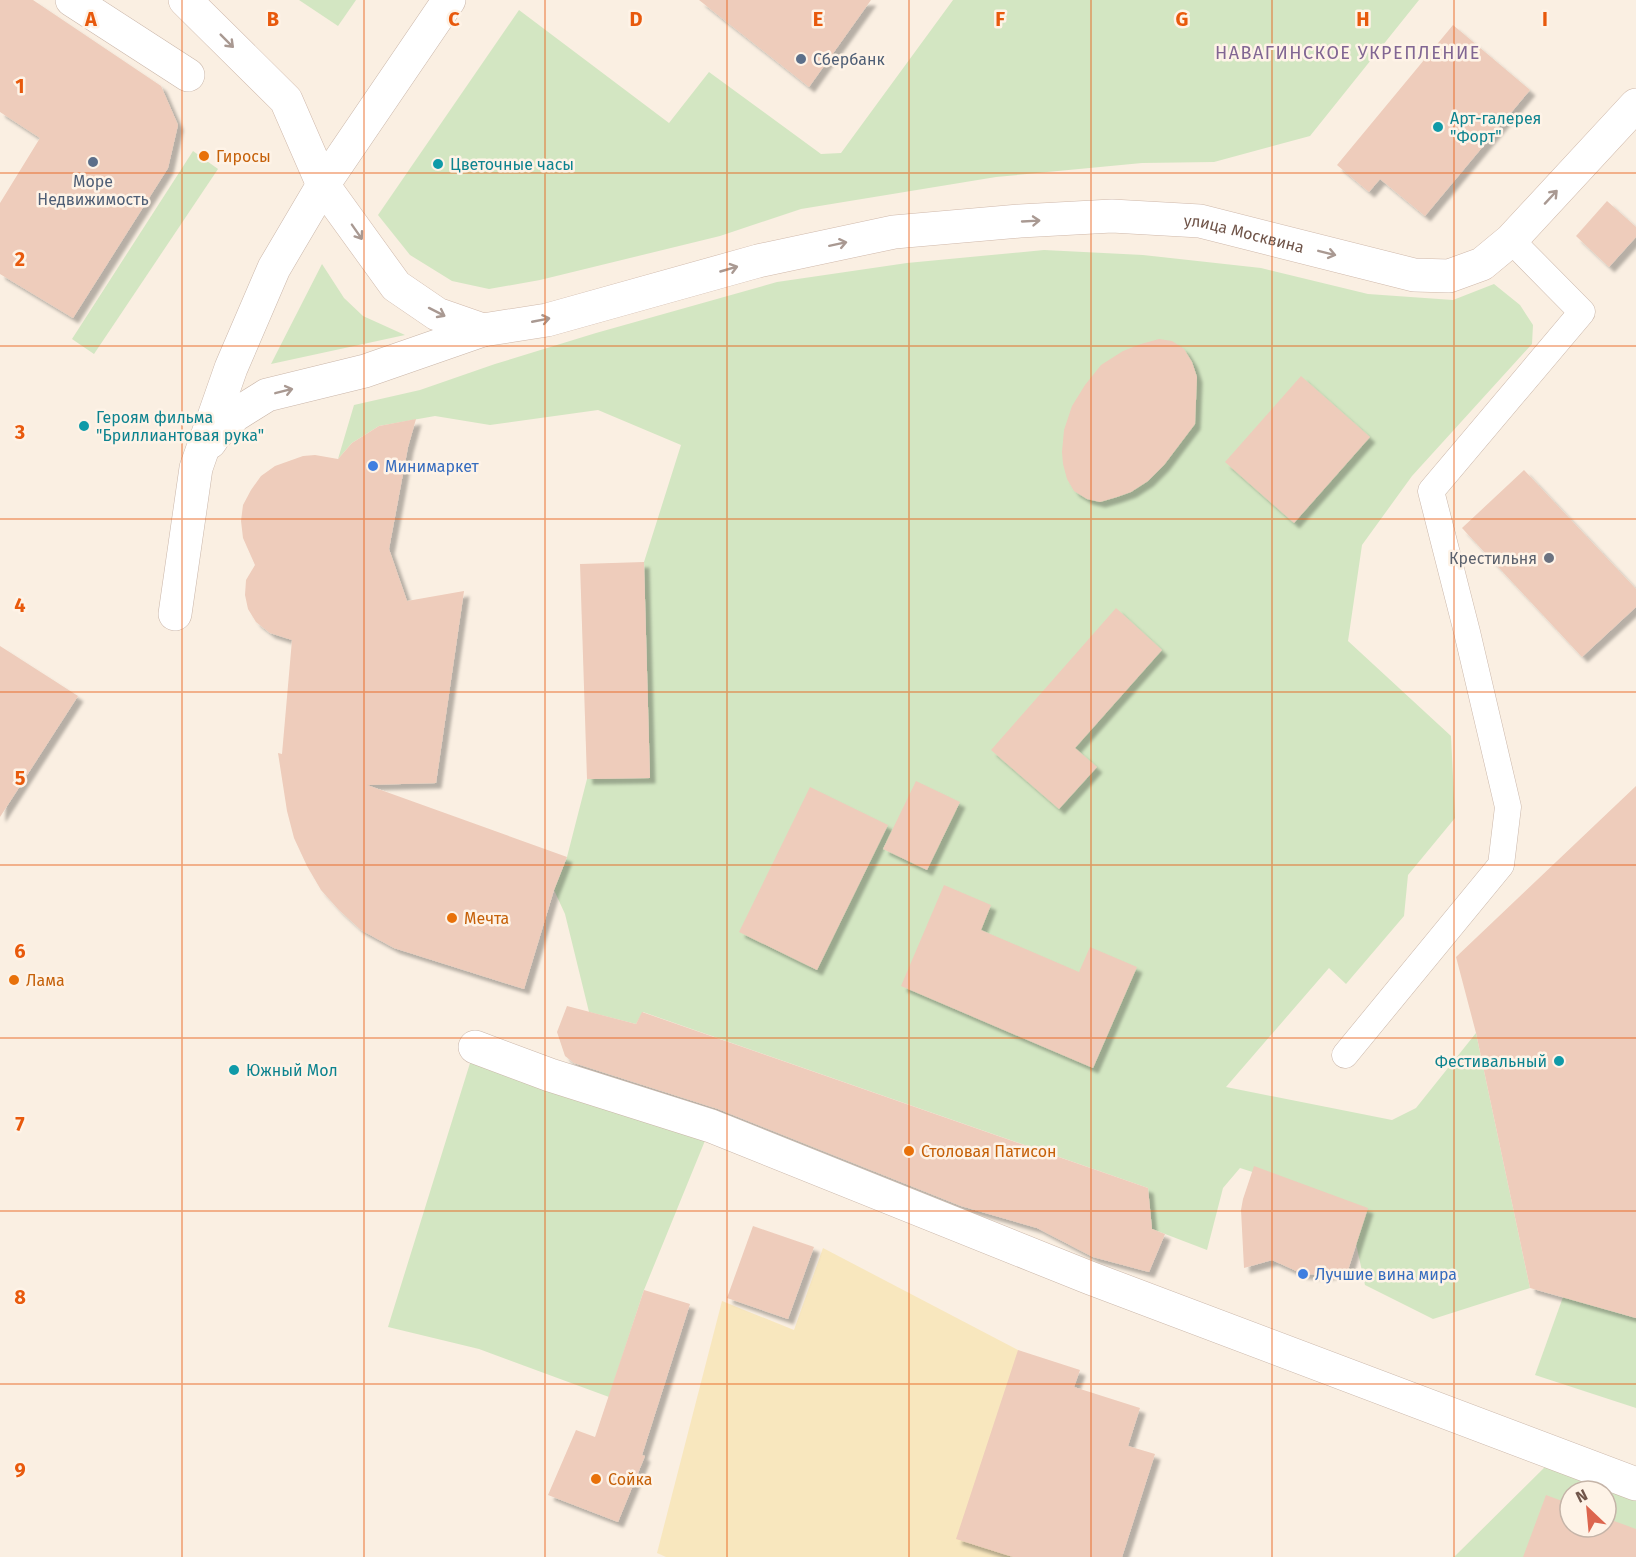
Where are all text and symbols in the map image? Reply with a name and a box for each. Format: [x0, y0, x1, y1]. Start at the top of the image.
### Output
text: A [84, 7, 98, 31]
text: B [267, 7, 279, 31]
text: C [448, 7, 460, 31]
text: D [629, 7, 643, 31]
text: E [813, 7, 823, 31]
text: F [995, 7, 1005, 31]
text: G [1176, 7, 1188, 31]
text: H [1356, 7, 1370, 31]
text: I [1542, 7, 1548, 31]
one-way arrow [220, 33, 234, 48]
district label: НАВАГИНСКОЕ УКРЕПЛЕНИЕ [1215, 42, 1481, 64]
place label: Сбербанк [813, 50, 885, 69]
marker: Сбербанк [794, 52, 808, 66]
text: 1 [15, 74, 25, 98]
place label: Арт-галерея "Форт" [1450, 109, 1541, 146]
marker: Арт-галерея "Форт" [1431, 120, 1445, 134]
place label: Гиросы [216, 147, 271, 166]
marker: Гиросы [197, 149, 211, 163]
marker: Море Недвижимость [86, 155, 100, 169]
place label: Цветочные часы [450, 155, 574, 174]
marker: Цветочные часы [431, 157, 445, 171]
place label: Море Недвижимость [37, 172, 149, 209]
one-way arrow [1544, 190, 1558, 205]
street label: улица Москвина [1183, 211, 1306, 257]
one-way arrow [1021, 215, 1041, 226]
one-way arrow [351, 224, 363, 240]
one-way arrow [827, 238, 847, 249]
text: 2 [15, 247, 25, 271]
one-way arrow [1317, 247, 1336, 259]
one-way arrow [719, 263, 738, 274]
one-way arrow [428, 307, 446, 319]
one-way arrow [531, 315, 550, 326]
one-way arrow [275, 385, 294, 397]
place label: Героям фильма "Бриллиантовая рука" [96, 408, 264, 445]
marker: Героям фильма "Бриллиантовая рука" [77, 419, 91, 433]
text: 3 [14, 420, 25, 444]
place label: Минимаркет [385, 457, 480, 476]
marker: Минимаркет [366, 459, 380, 473]
place label: Крестильня [1449, 549, 1537, 568]
marker: Крестильня [1542, 551, 1556, 565]
text: 4 [14, 593, 26, 617]
text: 5 [15, 766, 26, 790]
place label: Мечта [464, 909, 509, 928]
marker: Мечта [445, 911, 459, 925]
text: 6 [14, 939, 26, 963]
place label: Лама [26, 971, 65, 990]
marker: Лама [7, 973, 21, 987]
place label: Фестивальный [1435, 1052, 1547, 1071]
marker: Фестивальный [1552, 1054, 1566, 1068]
place label: Южный Мол [246, 1061, 338, 1080]
marker: Южный Мол [227, 1063, 241, 1077]
text: 7 [15, 1112, 25, 1136]
place label: Столовая Патисон [921, 1142, 1057, 1161]
marker: Столовая Патисон [902, 1144, 916, 1158]
place label: Лучшие вина мира [1315, 1265, 1457, 1284]
marker: Лучшие вина мира [1296, 1267, 1310, 1281]
text: 8 [14, 1285, 26, 1309]
text: 9 [14, 1458, 26, 1482]
place label: Сойка [608, 1470, 652, 1489]
marker: Сойка [589, 1472, 603, 1486]
north arrow [1558, 1479, 1618, 1539]
text: N [1573, 1485, 1591, 1507]

